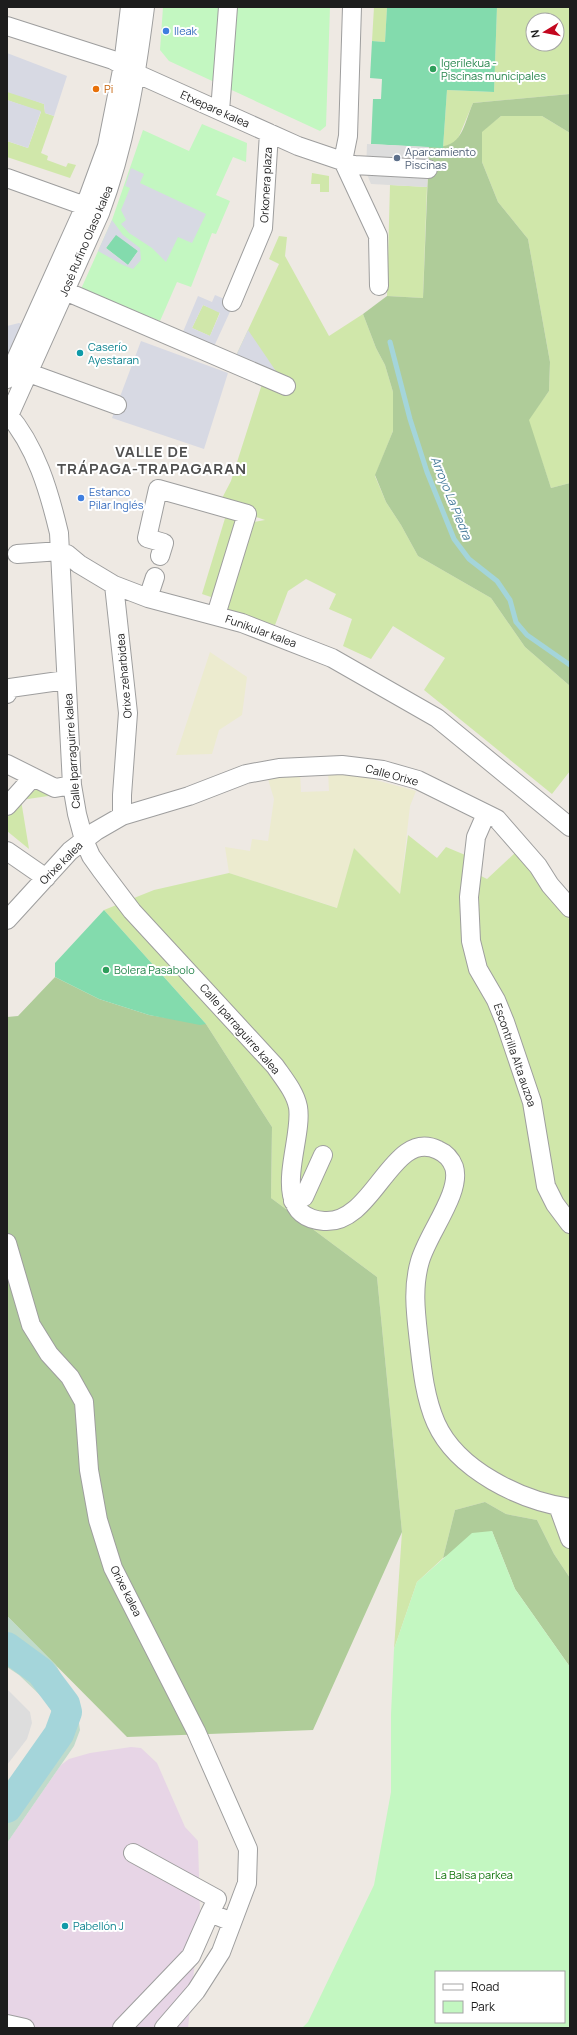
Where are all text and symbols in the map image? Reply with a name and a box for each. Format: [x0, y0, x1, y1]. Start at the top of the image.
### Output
north arrow [525, 12, 565, 52]
place label: Ileak [174, 23, 198, 38]
marker: Ileak [161, 26, 171, 36]
text: N [527, 29, 543, 39]
place label: Igerilekua - Piscinas municipales [441, 55, 546, 83]
marker: Igerilekua - Piscinas municipales [428, 64, 438, 74]
place label: Pi [104, 81, 113, 96]
marker: Pi [91, 84, 101, 94]
street label: Etxepare kalea [178, 87, 252, 130]
place label: Aparcamiento Piscinas [405, 144, 476, 172]
street label: Orkonera plaza [256, 147, 275, 223]
marker: Aparcamiento Piscinas [392, 153, 402, 163]
street label: José Rufino Olaso kalea [55, 183, 116, 298]
place label: Caserío Ayestaran [88, 339, 139, 367]
marker: Caserío Ayestaran [75, 348, 85, 358]
district label: VALLE DE TRÁPAGA-TRAPAGARAN [57, 441, 247, 479]
water label: Arroyo La Piedra [427, 454, 476, 543]
place label: Estanco Pilar Inglés [89, 484, 144, 512]
marker: Estanco Pilar Inglés [76, 493, 86, 503]
street label: Funikular kalea [224, 611, 299, 650]
street label: Orixe zeharbidea [112, 633, 135, 719]
street label: Calle Iparraguirre kalea [60, 693, 83, 809]
street label: Calle Orixe [364, 760, 421, 789]
street label: Orixe kalea [36, 838, 85, 887]
place label: Bolera Pasabolo [114, 962, 195, 977]
marker: Bolera Pasabolo [101, 965, 111, 975]
street label: Calle Iparraguirre kalea [197, 980, 284, 1077]
street label: Escontrilla Alta auzoa [491, 1001, 540, 1108]
street label: Orixe kalea [107, 1563, 146, 1619]
park label: La Balsa parkea [435, 1867, 513, 1882]
place label: Pabellón J [73, 1918, 124, 1933]
marker: Pabellón J [60, 1921, 70, 1931]
legend [435, 1971, 565, 2023]
text: Road [471, 1978, 499, 1995]
text: Park [471, 1998, 496, 2015]

